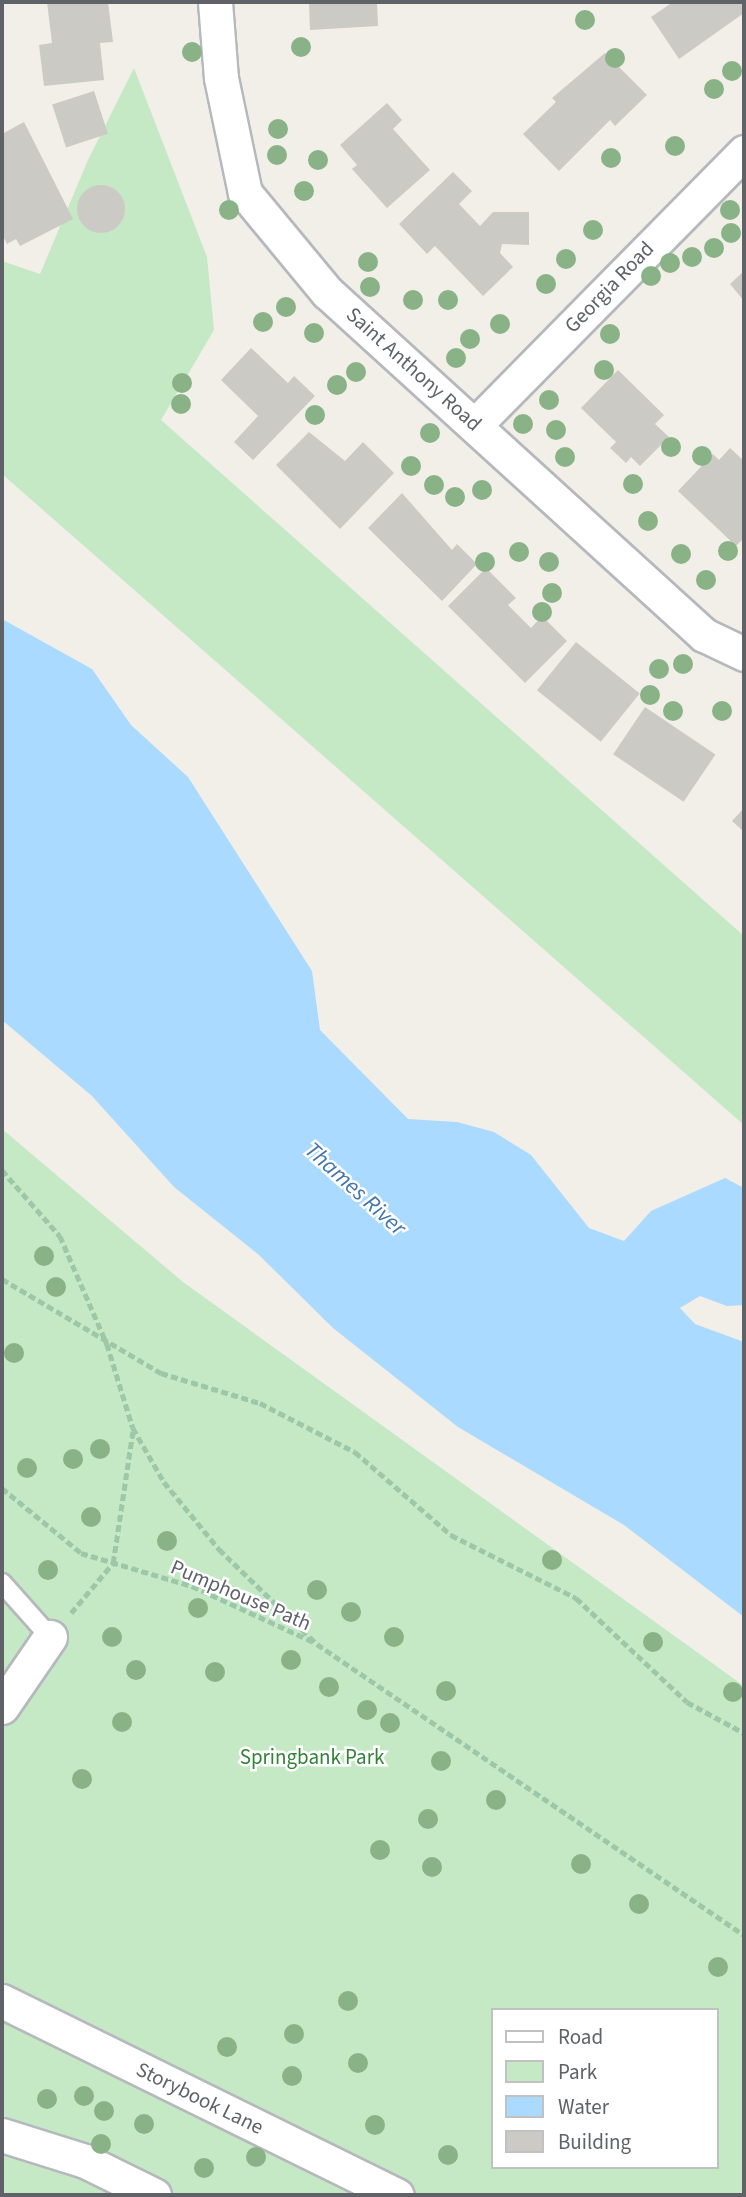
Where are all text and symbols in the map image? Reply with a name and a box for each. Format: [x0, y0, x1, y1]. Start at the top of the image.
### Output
street label: Georgia Road [559, 236, 659, 338]
street label: Saint Anthony Road [341, 302, 487, 436]
water label: Thames River [299, 1136, 411, 1242]
street label: Pumphouse Path [167, 1554, 315, 1636]
park label: Springbank Park [240, 1744, 384, 1770]
legend [490, 2008, 718, 2169]
text: Road [558, 2022, 603, 2052]
street label: Storybook Lane [132, 2056, 268, 2140]
text: Park [558, 2057, 597, 2087]
text: Water [558, 2092, 609, 2122]
text: Building [558, 2127, 631, 2157]

